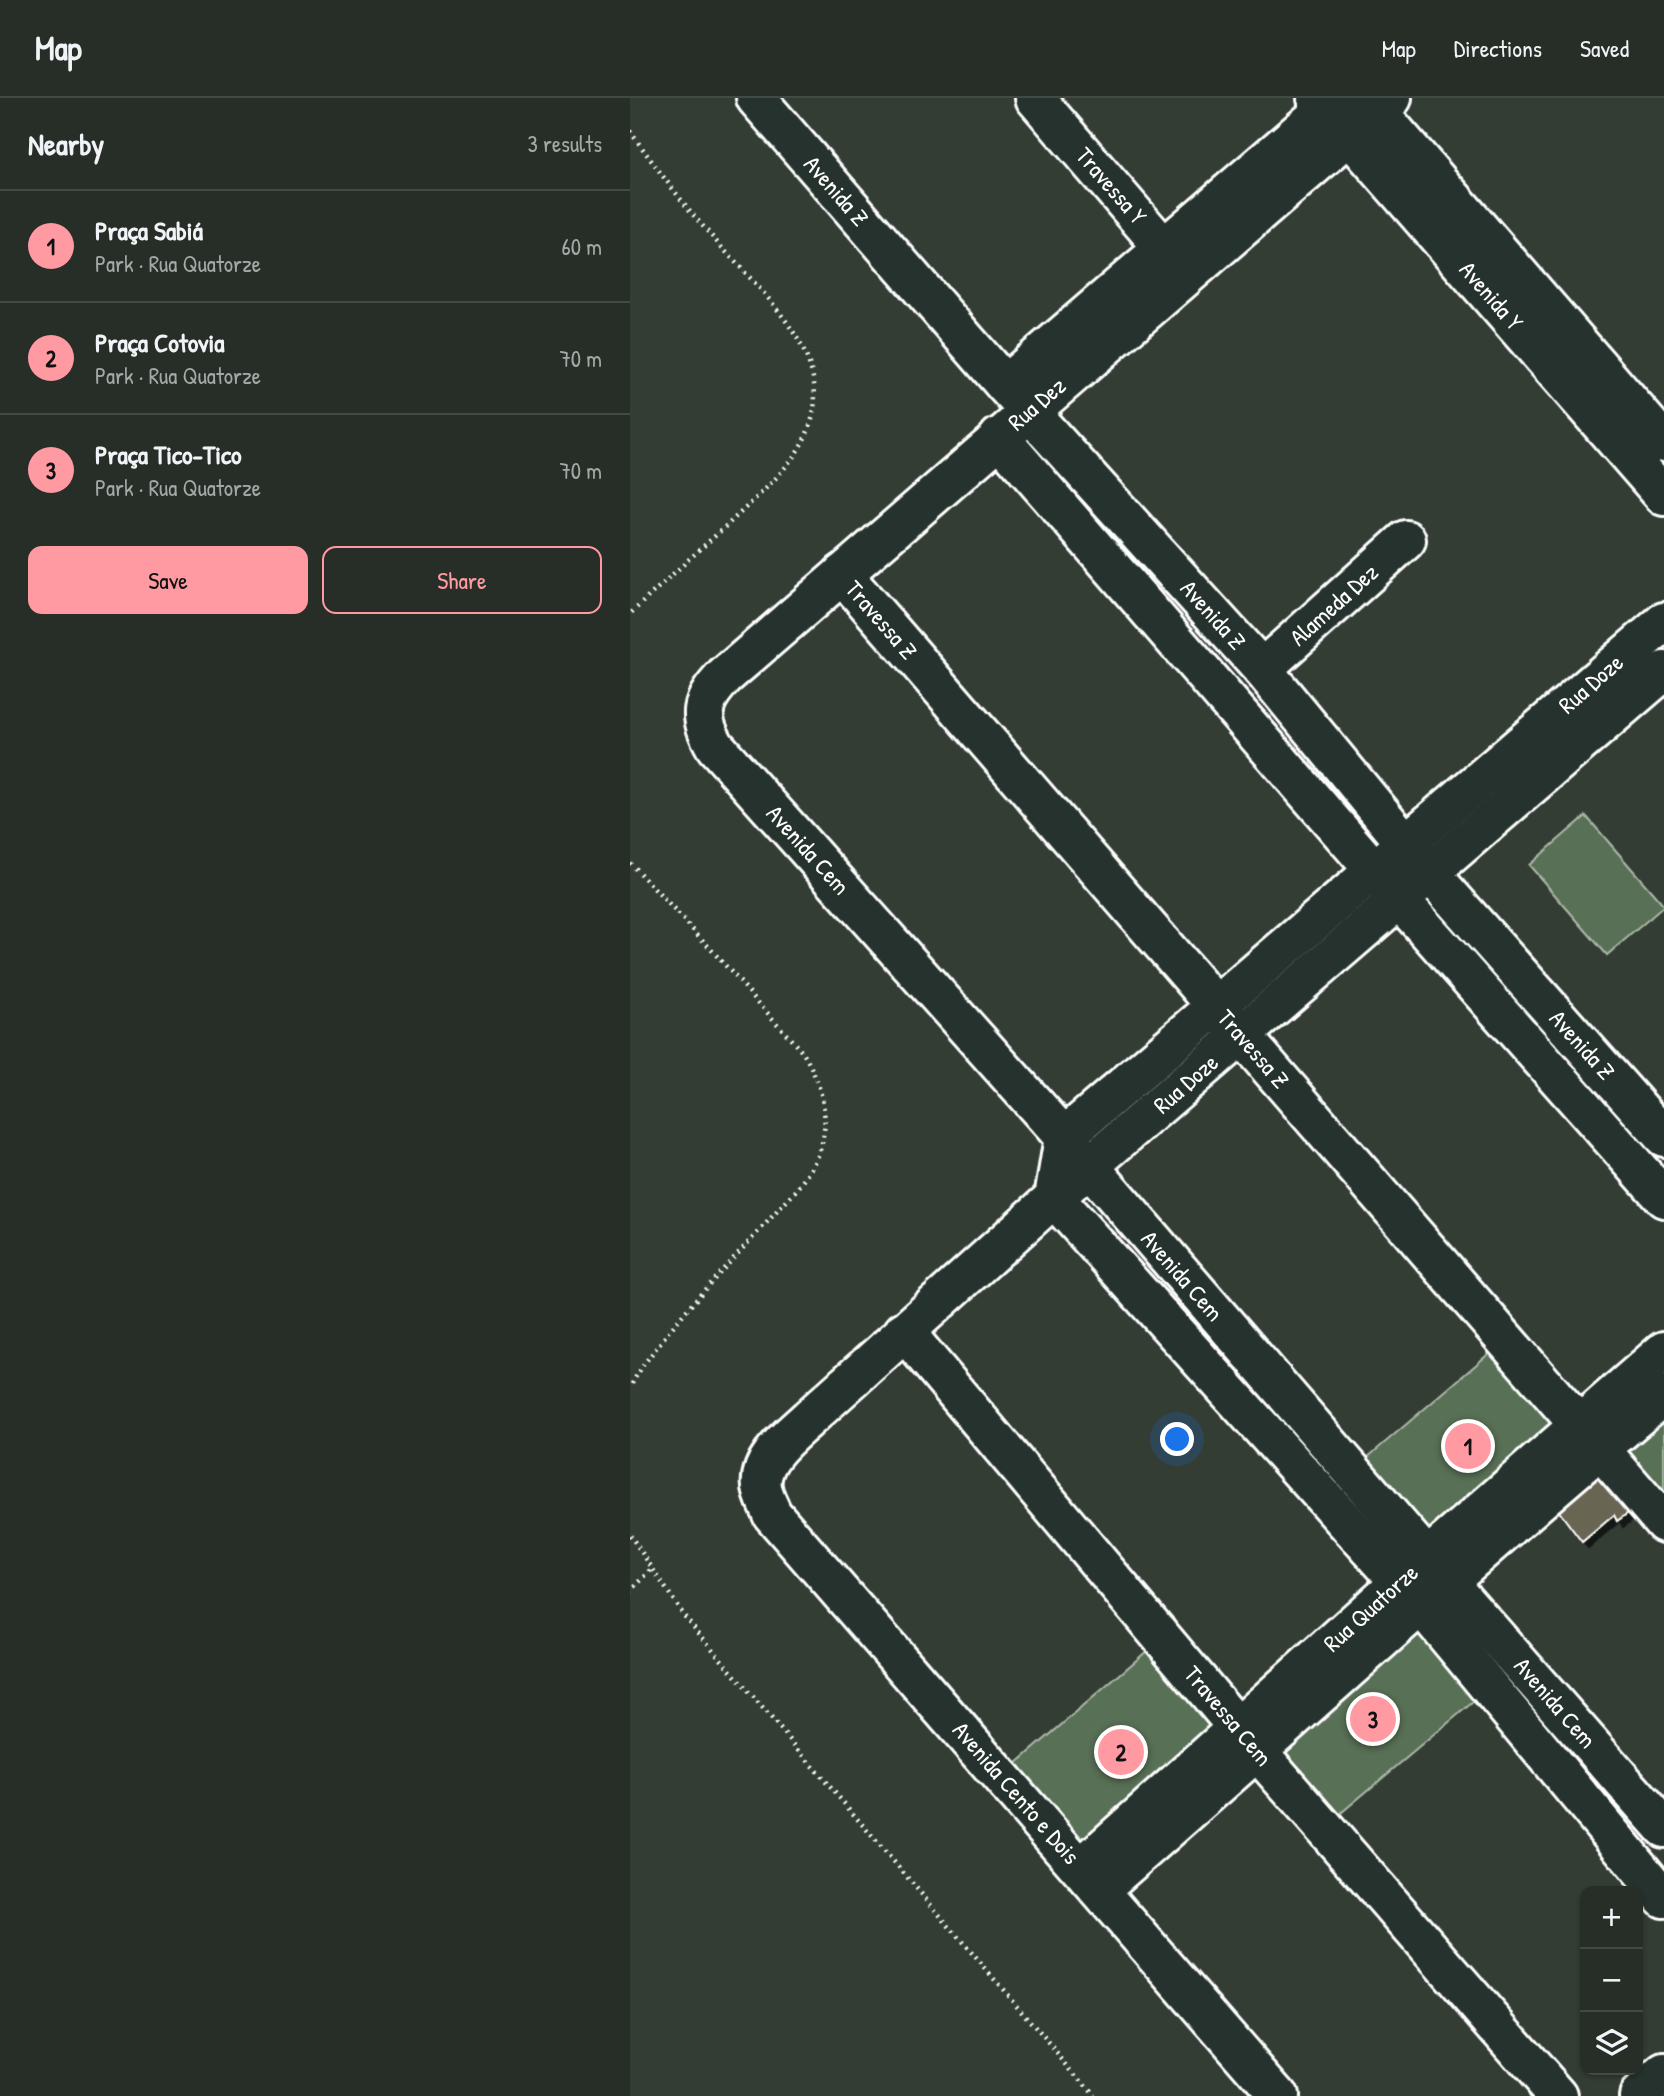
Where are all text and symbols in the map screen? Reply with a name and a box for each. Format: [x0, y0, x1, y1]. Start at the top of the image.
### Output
text: Map [35, 26, 82, 70]
text: Map [1382, 32, 1416, 64]
text: Directions [1454, 32, 1542, 64]
text: Saved [1580, 32, 1629, 64]
text: Nearby [28, 124, 104, 164]
text: 3 results [527, 128, 602, 159]
street label: Travessa Y [1069, 140, 1155, 231]
street label: Avenida Z [797, 148, 876, 232]
text: Praça Sabiá [95, 213, 203, 248]
text: 1 [47, 231, 55, 262]
text: 60 m [562, 231, 602, 262]
text: Park · Rua Quatorze [95, 248, 261, 279]
street label: Avenida Y [1453, 254, 1531, 337]
text: Praça Cotovia [95, 325, 225, 360]
text: 2 [46, 343, 56, 374]
text: 70 m [559, 343, 602, 374]
text: Park · Rua Quatorze [95, 360, 261, 391]
street label: Rua Dez [1001, 369, 1072, 437]
text: Praça Tico-Tico [95, 437, 242, 472]
text: 3 [46, 455, 56, 486]
text: 70 m [559, 455, 602, 486]
text: Park · Rua Quatorze [95, 472, 261, 503]
button: Save [28, 546, 308, 614]
button: Share [322, 546, 602, 614]
street label: Alameda Dez [1282, 556, 1384, 653]
street label: Travessa Z [839, 573, 925, 666]
street label: Avenida Z [1174, 573, 1254, 656]
street label: Rua Doze [1551, 646, 1630, 720]
street label: Avenida Cem [760, 798, 858, 901]
street label: Travessa Z [1211, 1002, 1297, 1095]
street label: Avenida Z [1543, 1003, 1623, 1086]
street label: Rua Doze [1146, 1046, 1225, 1120]
street label: Avenida Cem [1134, 1223, 1231, 1328]
pin: 1 [1445, 1420, 1491, 1472]
your location [1160, 1422, 1194, 1456]
street label: Rua Quatorze [1316, 1556, 1425, 1658]
street label: Avenida Cem [1507, 1650, 1604, 1755]
street label: Travessa Cem [1177, 1659, 1280, 1772]
pin: 3 [1350, 1693, 1396, 1745]
street label: Avenida Cento e Dois [946, 1714, 1088, 1870]
pin: 2 [1098, 1726, 1144, 1778]
map controls [1580, 1886, 1643, 2075]
button: + [1580, 1886, 1643, 1949]
button: − [1580, 1949, 1643, 2012]
button: layers [1580, 2012, 1643, 2075]

